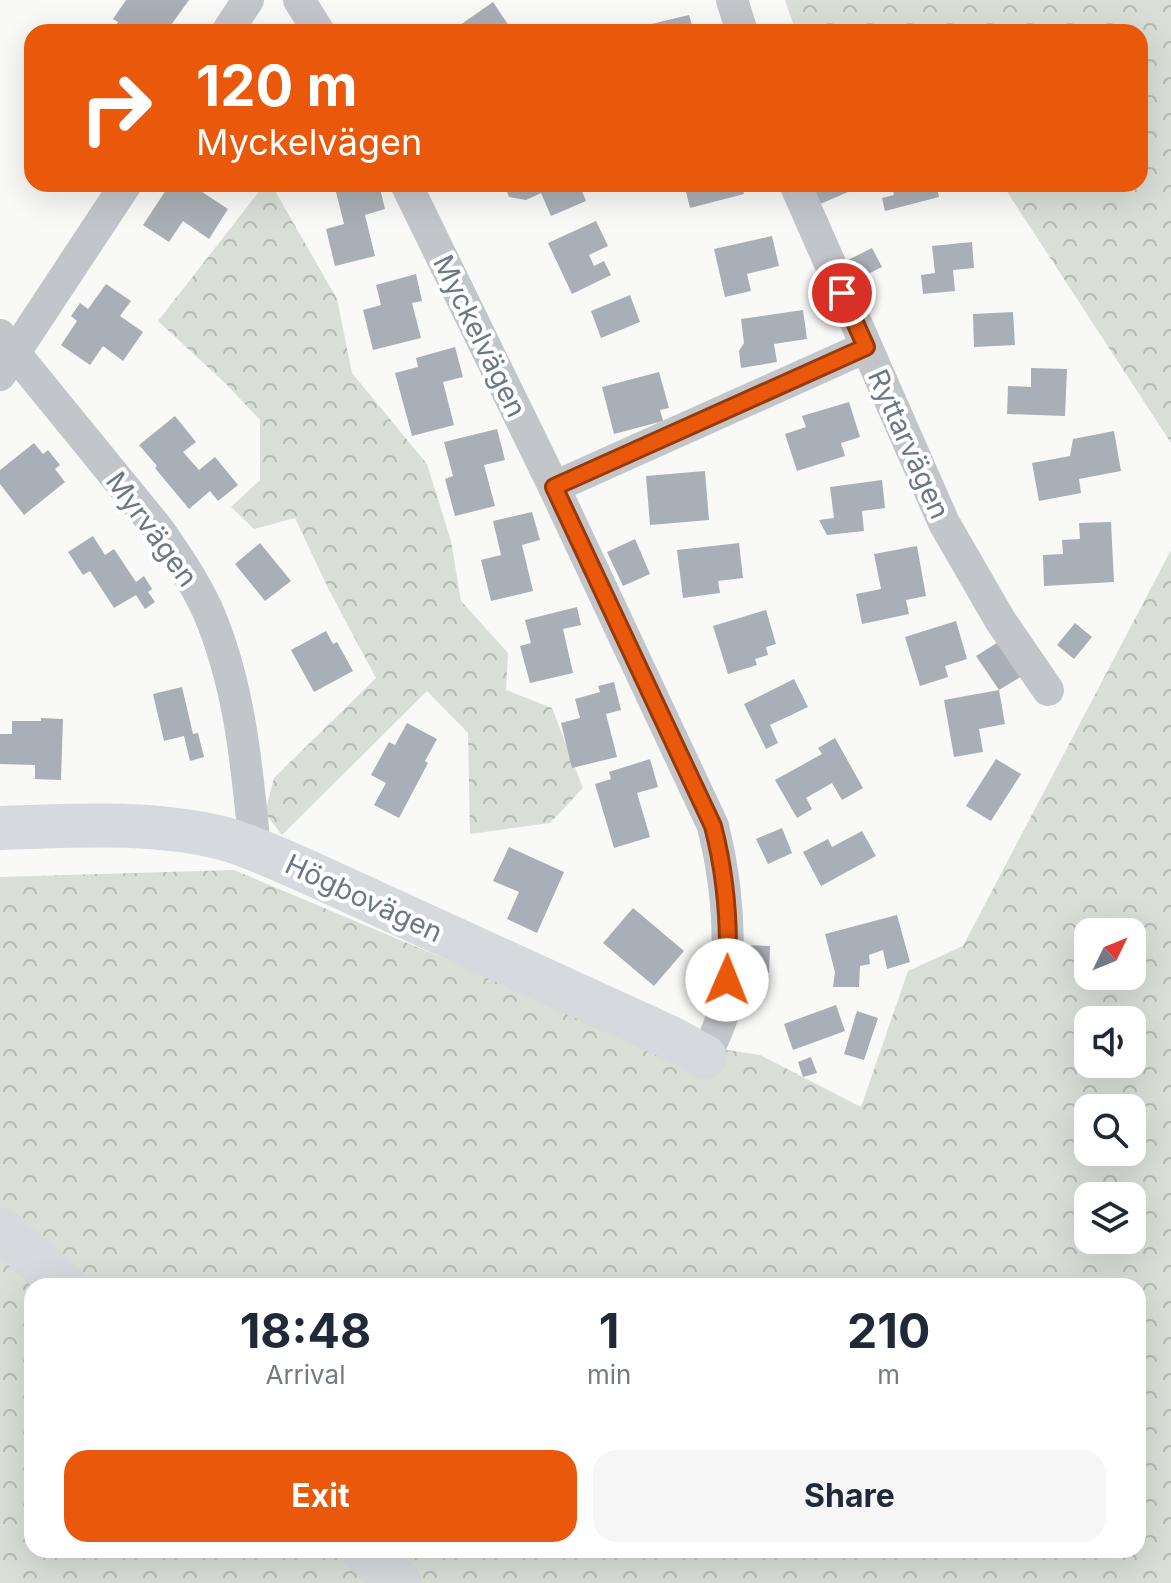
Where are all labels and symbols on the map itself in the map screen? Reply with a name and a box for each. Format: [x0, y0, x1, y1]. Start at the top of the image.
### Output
street label: Myckelvägen [426, 249, 534, 423]
pin [808, 259, 876, 327]
street label: Ryttarvägen [861, 364, 957, 524]
street label: Myrvägen [99, 465, 205, 593]
street label: Högbovägen [280, 847, 448, 949]
north arrow [1074, 918, 1146, 990]
position arrow [685, 938, 769, 1022]

